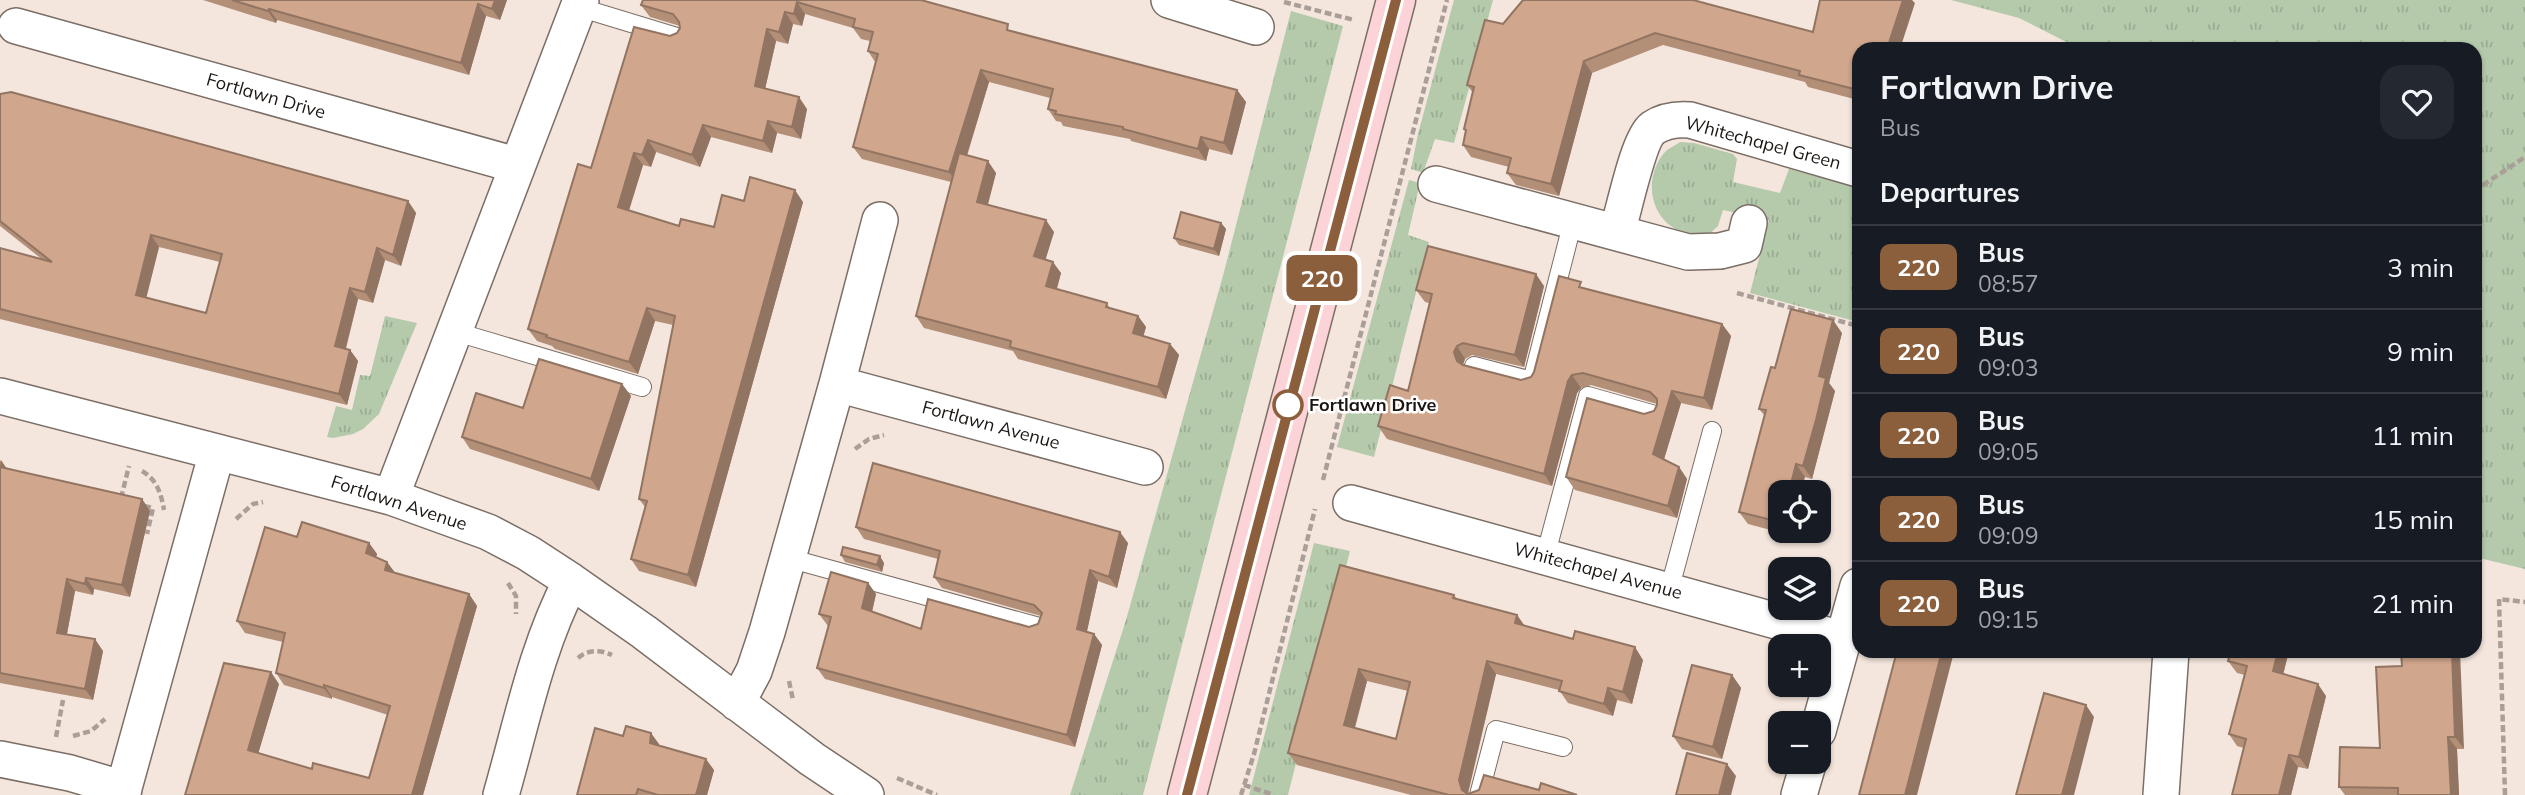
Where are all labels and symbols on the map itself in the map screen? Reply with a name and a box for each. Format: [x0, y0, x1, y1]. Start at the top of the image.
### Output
street label: Fortlawn Drive [204, 68, 328, 123]
street label: Whitechapel Green [1683, 111, 1844, 174]
line badge: 220 [1282, 255, 1362, 301]
marker: Fortlawn Drive [1273, 390, 1303, 420]
place label: Fortlawn Drive [1309, 393, 1437, 416]
street label: Fortlawn Avenue [920, 395, 1063, 454]
street label: Fortlawn Avenue [328, 470, 470, 535]
street label: Whitechapel Avenue [1511, 537, 1685, 604]

